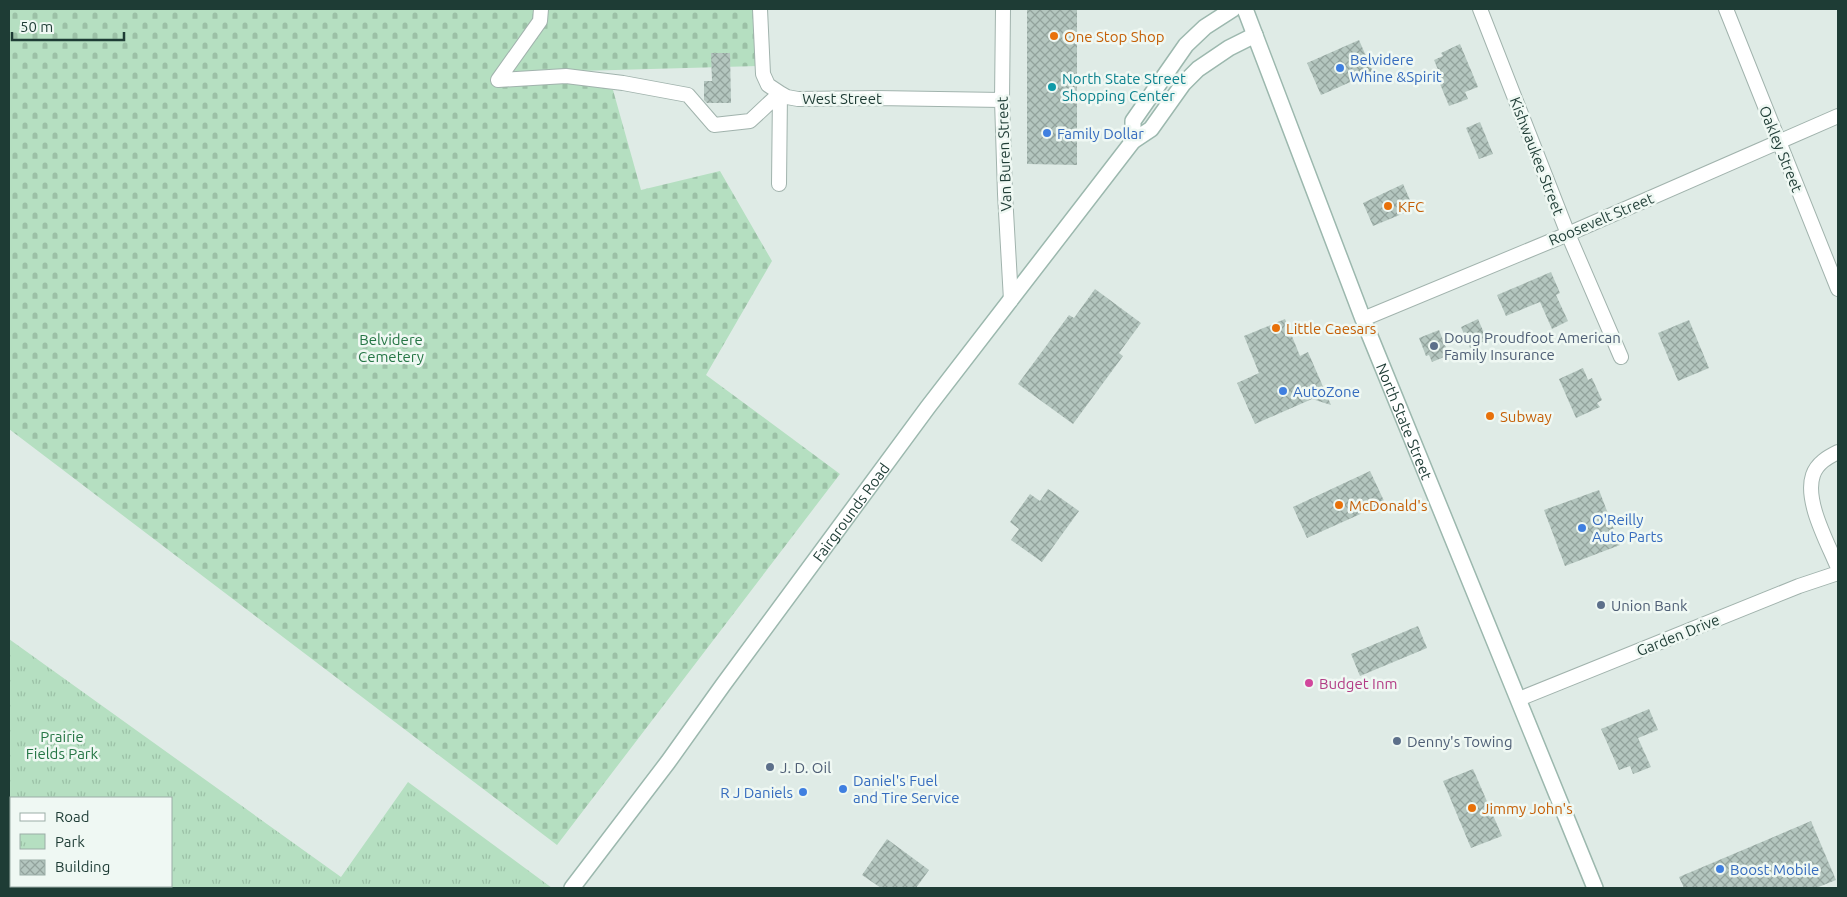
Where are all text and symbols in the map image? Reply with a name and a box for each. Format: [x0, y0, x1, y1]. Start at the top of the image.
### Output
scale bar [12, 10, 125, 42]
text: 50 m [20, 18, 53, 35]
place label: One Stop Shop [1064, 28, 1165, 45]
marker: One Stop Shop [1048, 30, 1060, 42]
place label: Belvidere Whine &Spirit [1350, 51, 1442, 85]
marker: Belvidere Whine &Spirit [1334, 62, 1346, 74]
place label: North State Street Shopping Center [1062, 70, 1186, 104]
marker: North State Street Shopping Center [1046, 81, 1058, 93]
street label: West Street [802, 90, 882, 107]
street label: Kishwaukee Street [1507, 94, 1567, 218]
street label: Van Buren Street [993, 96, 1014, 212]
street label: Oakley Street [1756, 103, 1806, 195]
place label: Family Dollar [1057, 125, 1144, 142]
marker: Family Dollar [1041, 127, 1053, 139]
street label: Roosevelt Street [1546, 189, 1656, 249]
place label: KFC [1398, 198, 1424, 215]
marker: KFC [1382, 200, 1394, 212]
place label: Little Caesars [1286, 320, 1376, 337]
marker: Little Caesars [1270, 322, 1282, 334]
place label: Doug Proudfoot American Family Insurance [1444, 329, 1621, 363]
park label: Belvidere Cemetery [358, 331, 424, 365]
marker: Doug Proudfoot American Family Insurance [1428, 340, 1440, 352]
street label: North State Street [1373, 360, 1436, 482]
place label: AutoZone [1293, 383, 1360, 400]
marker: AutoZone [1277, 385, 1289, 397]
place label: Subway [1500, 408, 1552, 425]
marker: Subway [1484, 410, 1496, 422]
street label: Fairgrounds Road [809, 459, 892, 565]
place label: McDonald's [1349, 497, 1427, 514]
marker: McDonald's [1333, 499, 1345, 511]
place label: O'Reilly Auto Parts [1592, 511, 1663, 545]
marker: O'Reilly Auto Parts [1576, 522, 1588, 534]
place label: Union Bank [1611, 597, 1688, 614]
marker: Union Bank [1595, 599, 1607, 611]
street label: Garden Drive [1634, 611, 1722, 659]
place label: Budget Inm [1319, 675, 1397, 692]
marker: Budget Inm [1303, 677, 1315, 689]
park label: Prairie Fields Park [26, 728, 99, 762]
place label: Denny's Towing [1407, 733, 1513, 750]
marker: Denny's Towing [1391, 735, 1403, 747]
place label: J. D. Oil [780, 759, 831, 776]
marker: J. D. Oil [764, 761, 776, 773]
place label: Daniel's Fuel and Tire Service [853, 772, 960, 806]
marker: Daniel's Fuel and Tire Service [837, 783, 849, 795]
place label: R J Daniels [720, 784, 793, 801]
marker: R J Daniels [797, 786, 809, 798]
legend [10, 797, 172, 887]
place label: Jimmy John's [1482, 800, 1573, 817]
marker: Jimmy John's [1466, 802, 1478, 814]
text: Road [55, 808, 90, 825]
text: Park [55, 833, 85, 850]
text: Building [55, 858, 110, 875]
place label: Boost Mobile [1730, 861, 1819, 878]
marker: Boost Mobile [1714, 863, 1726, 875]

